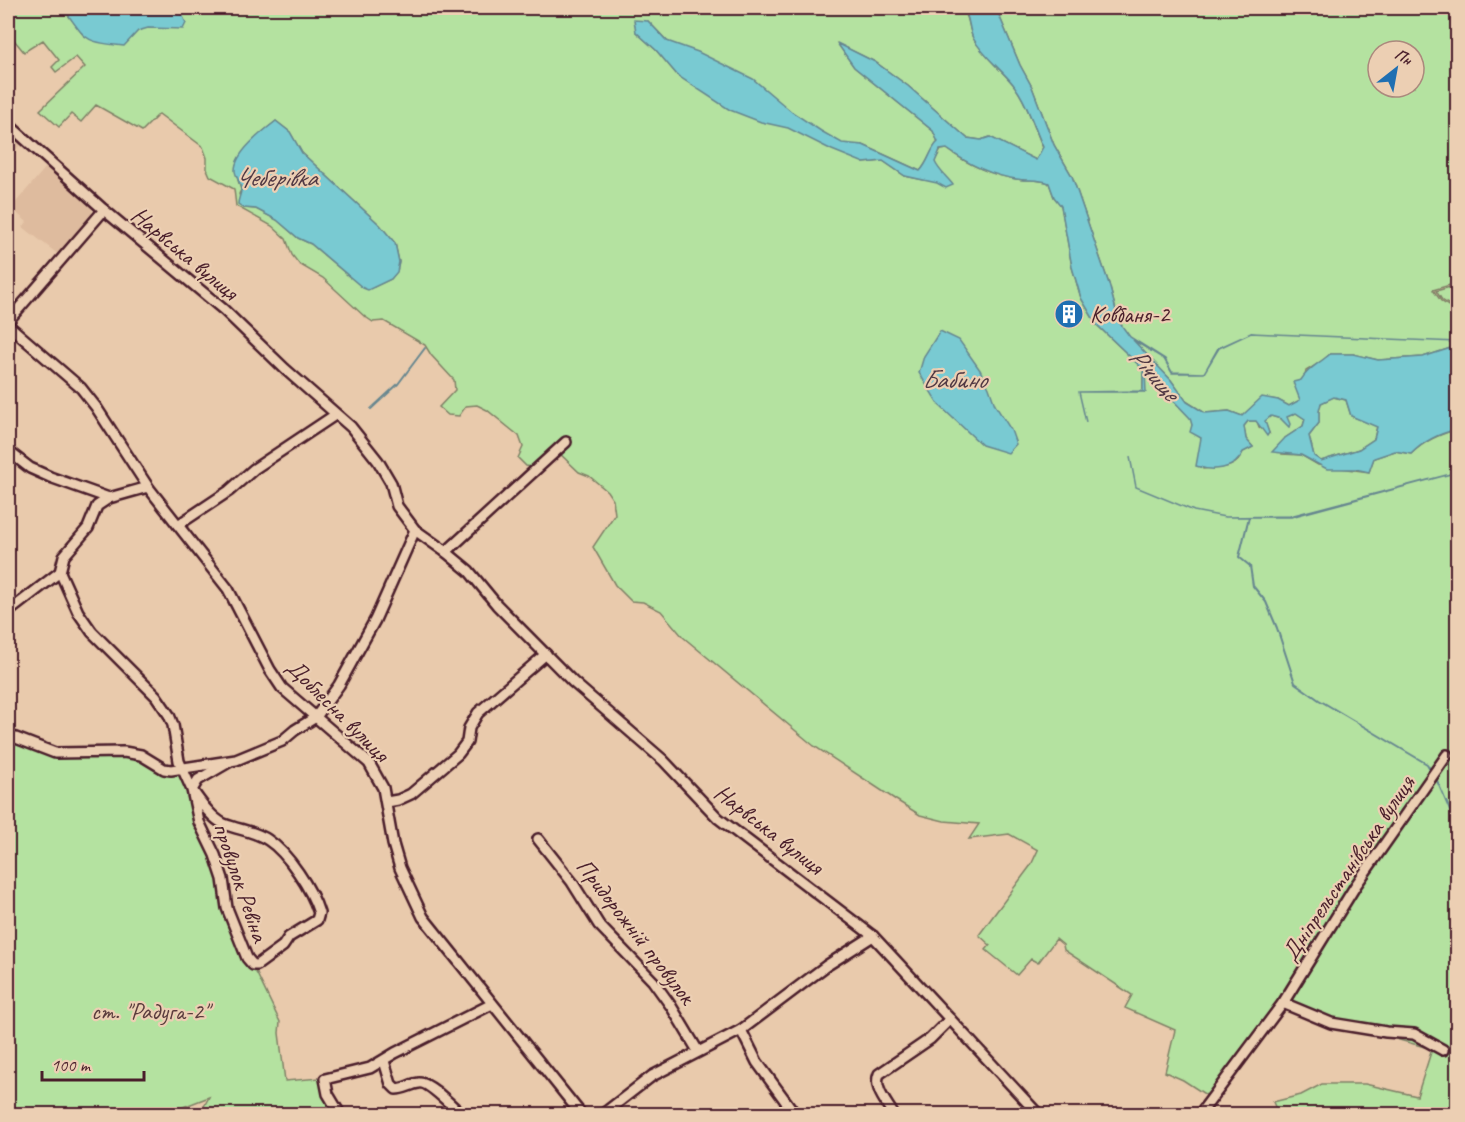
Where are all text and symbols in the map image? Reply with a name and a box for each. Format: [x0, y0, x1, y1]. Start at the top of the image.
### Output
north arrow [1366, 39, 1426, 99]
text: Пн [1391, 44, 1416, 70]
water label: Чеберівка [235, 161, 320, 194]
street label: Нарвська вулиця [125, 200, 246, 307]
building icon: Ковбаня-2 [1053, 298, 1085, 330]
place label: Ковбаня-2 [1090, 299, 1172, 329]
water label: Річище [1122, 341, 1189, 410]
water label: Бабино [922, 363, 990, 396]
street label: Доблесна вулиця [280, 652, 397, 769]
street label: Дніпрельстанівська вулиця [1275, 768, 1422, 967]
street label: Нарвська вулиця [708, 777, 831, 882]
street label: провулок Ревіна [207, 818, 276, 947]
street label: Придорожній провулок [570, 852, 704, 1012]
park label: ст. "Радуга-2" [91, 996, 214, 1026]
scale bar [42, 1044, 144, 1082]
text: 100 m [51, 1054, 92, 1076]

